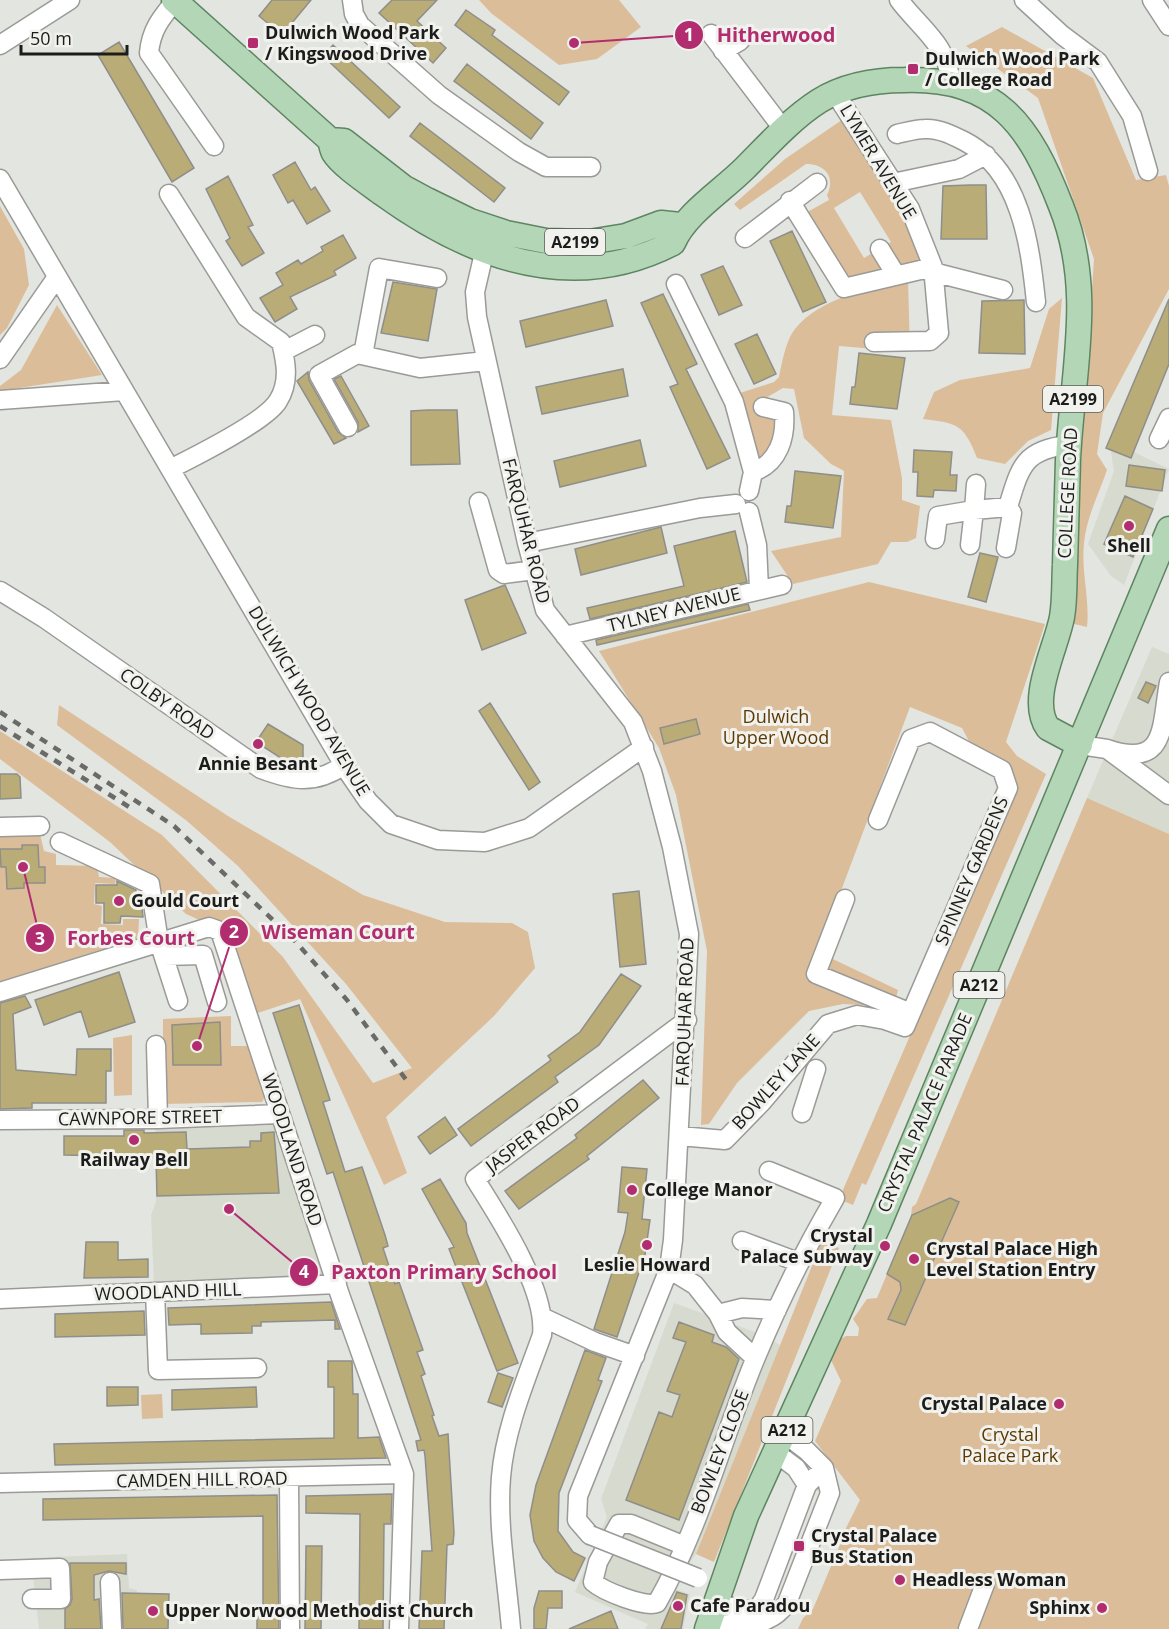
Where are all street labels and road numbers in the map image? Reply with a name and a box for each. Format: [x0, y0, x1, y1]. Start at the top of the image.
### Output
street label: LYMER AVENUE [835, 99, 923, 223]
road number: A2199 [545, 229, 605, 255]
road number: A2199 [1043, 386, 1103, 412]
street label: COLLEGE ROAD [1052, 427, 1082, 559]
street label: FARQUHAR ROAD [497, 456, 557, 606]
street label: TYLNEY AVENUE [605, 581, 743, 637]
street label: DULWICH WOOD AVENUE [244, 601, 376, 800]
street label: COLBY ROAD [115, 662, 220, 745]
street label: SPINNEY GARDENS [929, 792, 1013, 949]
street label: FARQUHAR ROAD [669, 937, 699, 1087]
road number: A212 [954, 972, 1004, 998]
street label: CRYSTAL PALACE PARADE [871, 1009, 977, 1216]
street label: BOWLEY LANE [726, 1028, 825, 1134]
street label: WOODLAND ROAD [257, 1070, 329, 1229]
street label: JASPER ROAD [479, 1091, 584, 1179]
street label: CAWNPORE STREET [58, 1104, 222, 1130]
street label: WOODLAND HILL [94, 1276, 242, 1306]
street label: BOWLEY CLOSE [684, 1386, 754, 1517]
road number: A212 [762, 1417, 812, 1443]
street label: CAMDEN HILL ROAD [116, 1466, 288, 1492]

